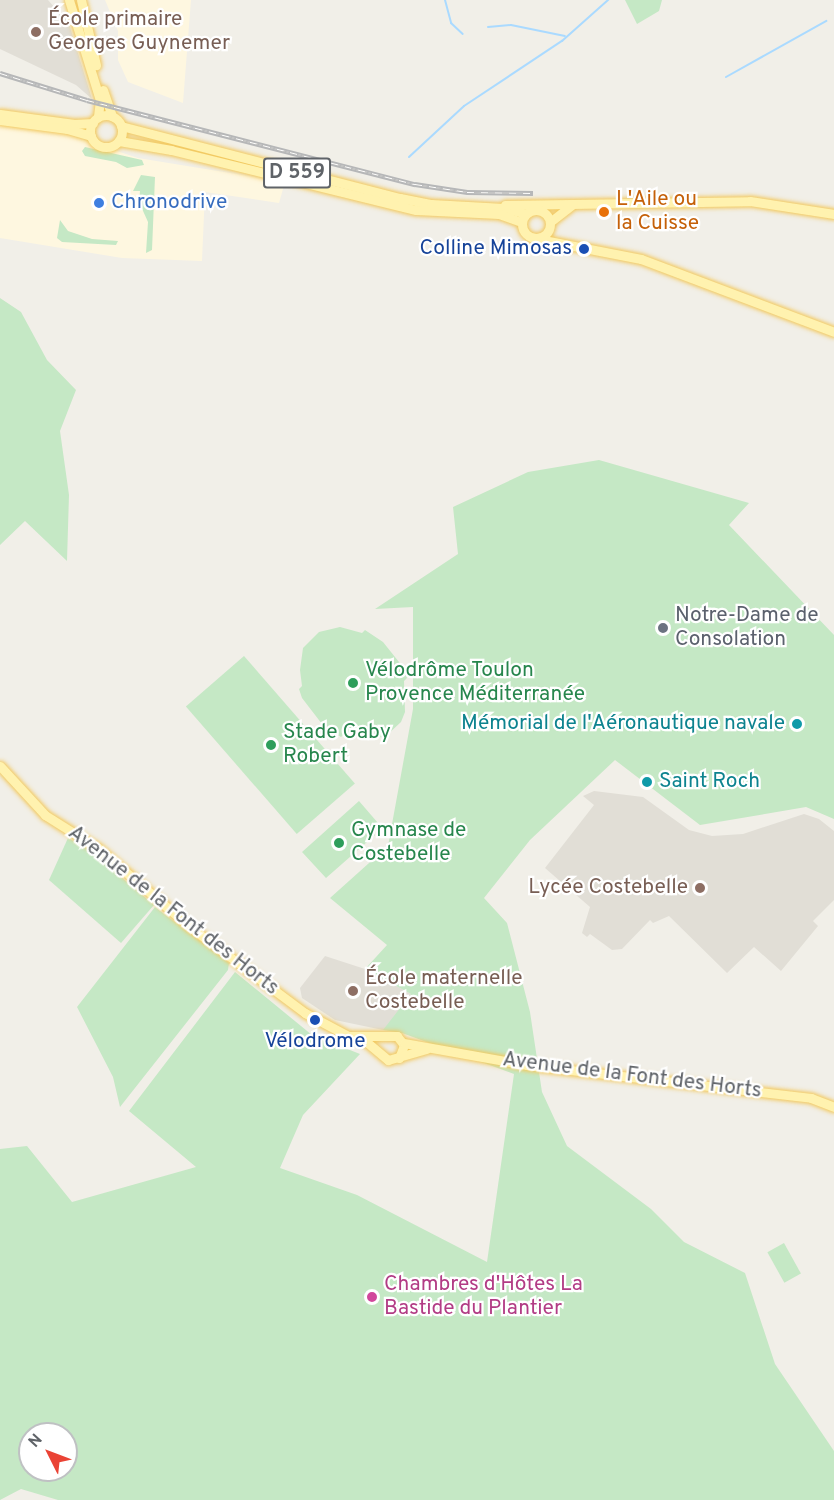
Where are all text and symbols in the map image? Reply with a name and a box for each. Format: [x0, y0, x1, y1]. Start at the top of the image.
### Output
place label: École primaire Georges Guynemer [48, 7, 230, 57]
marker: École primaire Georges Guynemer [29, 25, 43, 39]
road number: D 559 [262, 156, 332, 190]
place label: L'Aile ou la Cuisse [616, 187, 699, 237]
place label: Chronodrive [111, 190, 227, 216]
marker: Chronodrive [92, 196, 106, 210]
marker: L'Aile ou la Cuisse [597, 205, 611, 219]
place label: Colline Mimosas [420, 236, 572, 262]
marker: Colline Mimosas [577, 242, 591, 256]
place label: Notre-Dame de Consolation [675, 603, 819, 653]
marker: Notre-Dame de Consolation [656, 621, 670, 635]
place label: Vélodrôme Toulon Provence Méditerranée [365, 658, 585, 708]
marker: Vélodrôme Toulon Provence Méditerranée [346, 676, 360, 690]
place label: Mémorial de l'Aéronautique navale [461, 711, 785, 737]
marker: Mémorial de l'Aéronautique navale [790, 717, 804, 731]
place label: Stade Gaby Robert [283, 720, 391, 770]
marker: Stade Gaby Robert [264, 738, 278, 752]
place label: Saint Roch [659, 769, 760, 795]
marker: Saint Roch [640, 775, 654, 789]
place label: Gymnase de Costebelle [351, 818, 466, 868]
street label: Avenue de la Font des Horts [62, 821, 284, 1001]
marker: Gymnase de Costebelle [332, 836, 346, 850]
place label: Lycée Costebelle [528, 875, 688, 901]
marker: Lycée Costebelle [693, 881, 707, 895]
place label: École maternelle Costebelle [365, 966, 523, 1016]
marker: École maternelle Costebelle [346, 984, 360, 998]
marker: Vélodrome [308, 1013, 322, 1027]
place label: Vélodrome [264, 1029, 366, 1055]
street label: Avenue de la Font des Horts [501, 1048, 763, 1104]
place label: Chambres d'Hôtes La Bastide du Plantier [384, 1272, 583, 1322]
marker: Chambres d'Hôtes La Bastide du Plantier [365, 1290, 379, 1304]
north arrow [18, 1422, 78, 1482]
text: N [25, 1430, 47, 1452]

